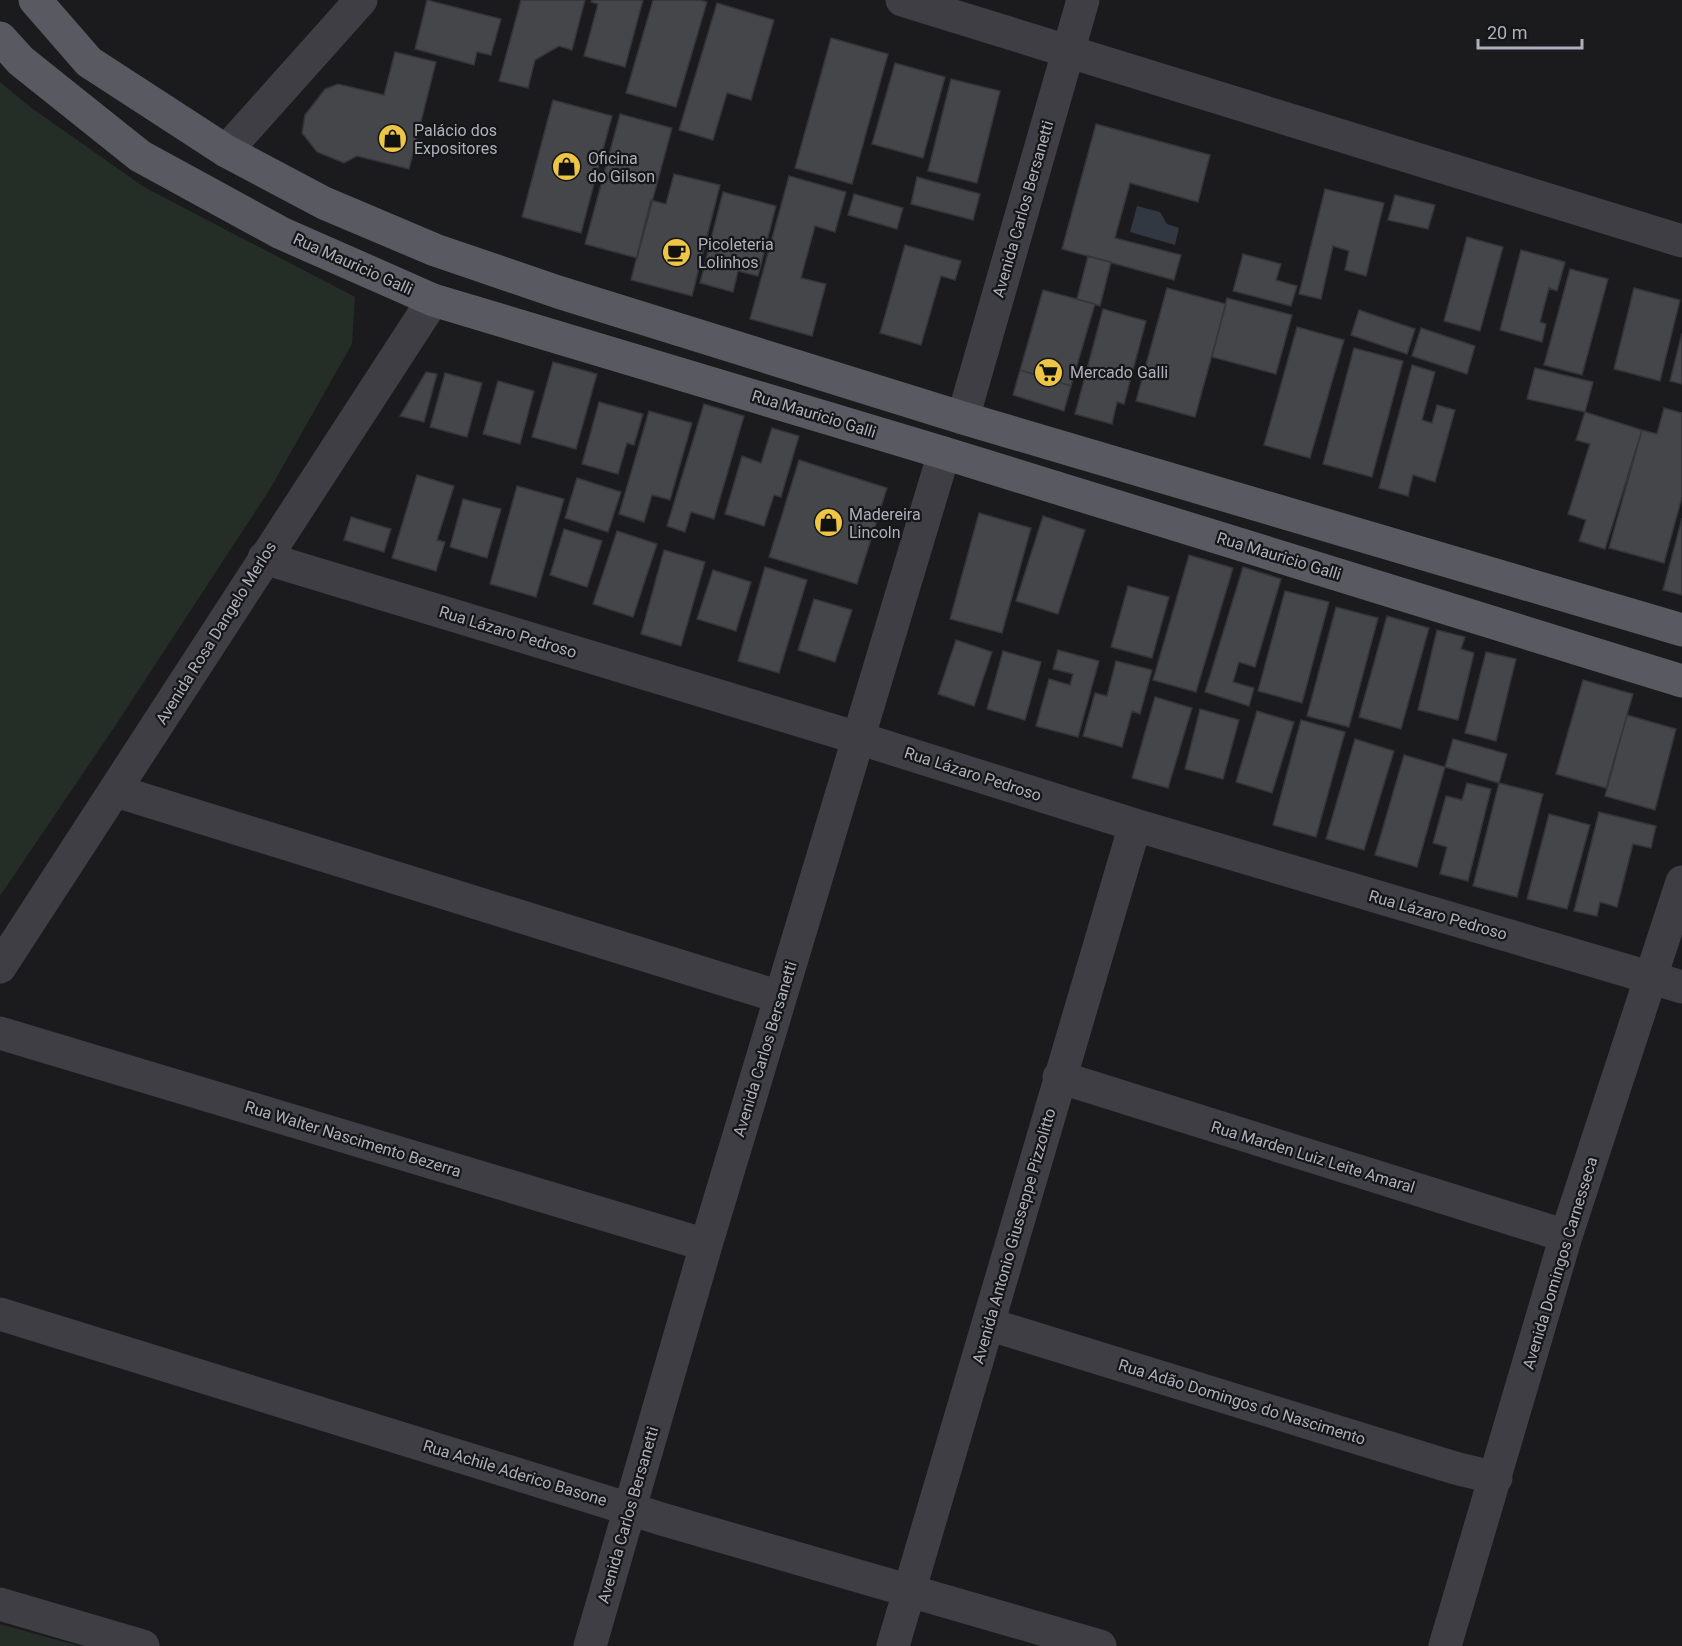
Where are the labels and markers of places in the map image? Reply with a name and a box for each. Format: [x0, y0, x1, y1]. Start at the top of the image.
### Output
place label: Palácio dos Expositores [414, 121, 498, 158]
shop icon: Palácio dos Expositores [377, 123, 409, 155]
place label: Oficina do Gilson [588, 149, 655, 186]
shop icon: Oficina do Gilson [551, 151, 583, 183]
place label: Picoleteria Lolinhos [698, 235, 774, 272]
cafe icon: Picoleteria Lolinhos [661, 237, 693, 269]
supermarket icon: Mercado Galli [1033, 356, 1065, 388]
place label: Mercado Galli [1070, 363, 1168, 382]
place label: Madereira Lincoln [849, 505, 921, 542]
shop icon: Madereira Lincoln [812, 507, 844, 539]

